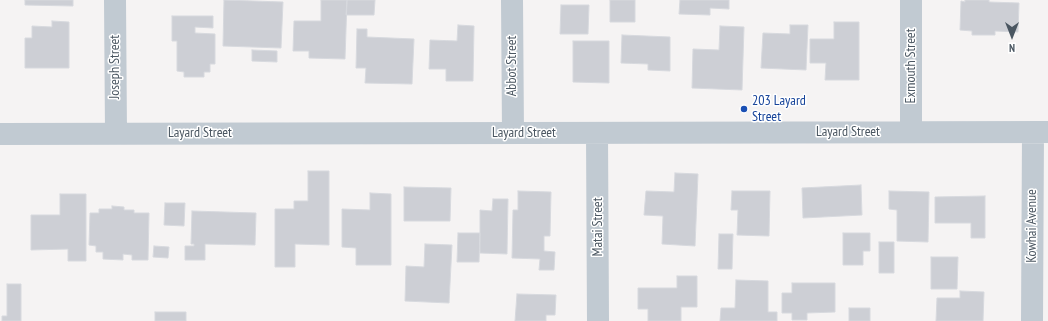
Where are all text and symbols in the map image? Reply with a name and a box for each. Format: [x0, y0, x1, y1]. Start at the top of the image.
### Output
north arrow [992, 16, 1032, 56]
street label: Exmouth Street [903, 29, 919, 103]
street label: Joseph Street [107, 35, 123, 99]
street label: Abbot Street [504, 36, 520, 96]
text: N [1009, 41, 1015, 55]
place label: 203 Layard Street [752, 93, 806, 126]
marker: 203 Layard Street [739, 104, 749, 114]
street label: Layard Street [816, 124, 880, 140]
street label: Layard Street [168, 125, 232, 141]
street label: Layard Street [492, 125, 556, 141]
street label: Kowhai Avenue [1024, 189, 1040, 263]
street label: Matai Street [590, 198, 606, 256]

